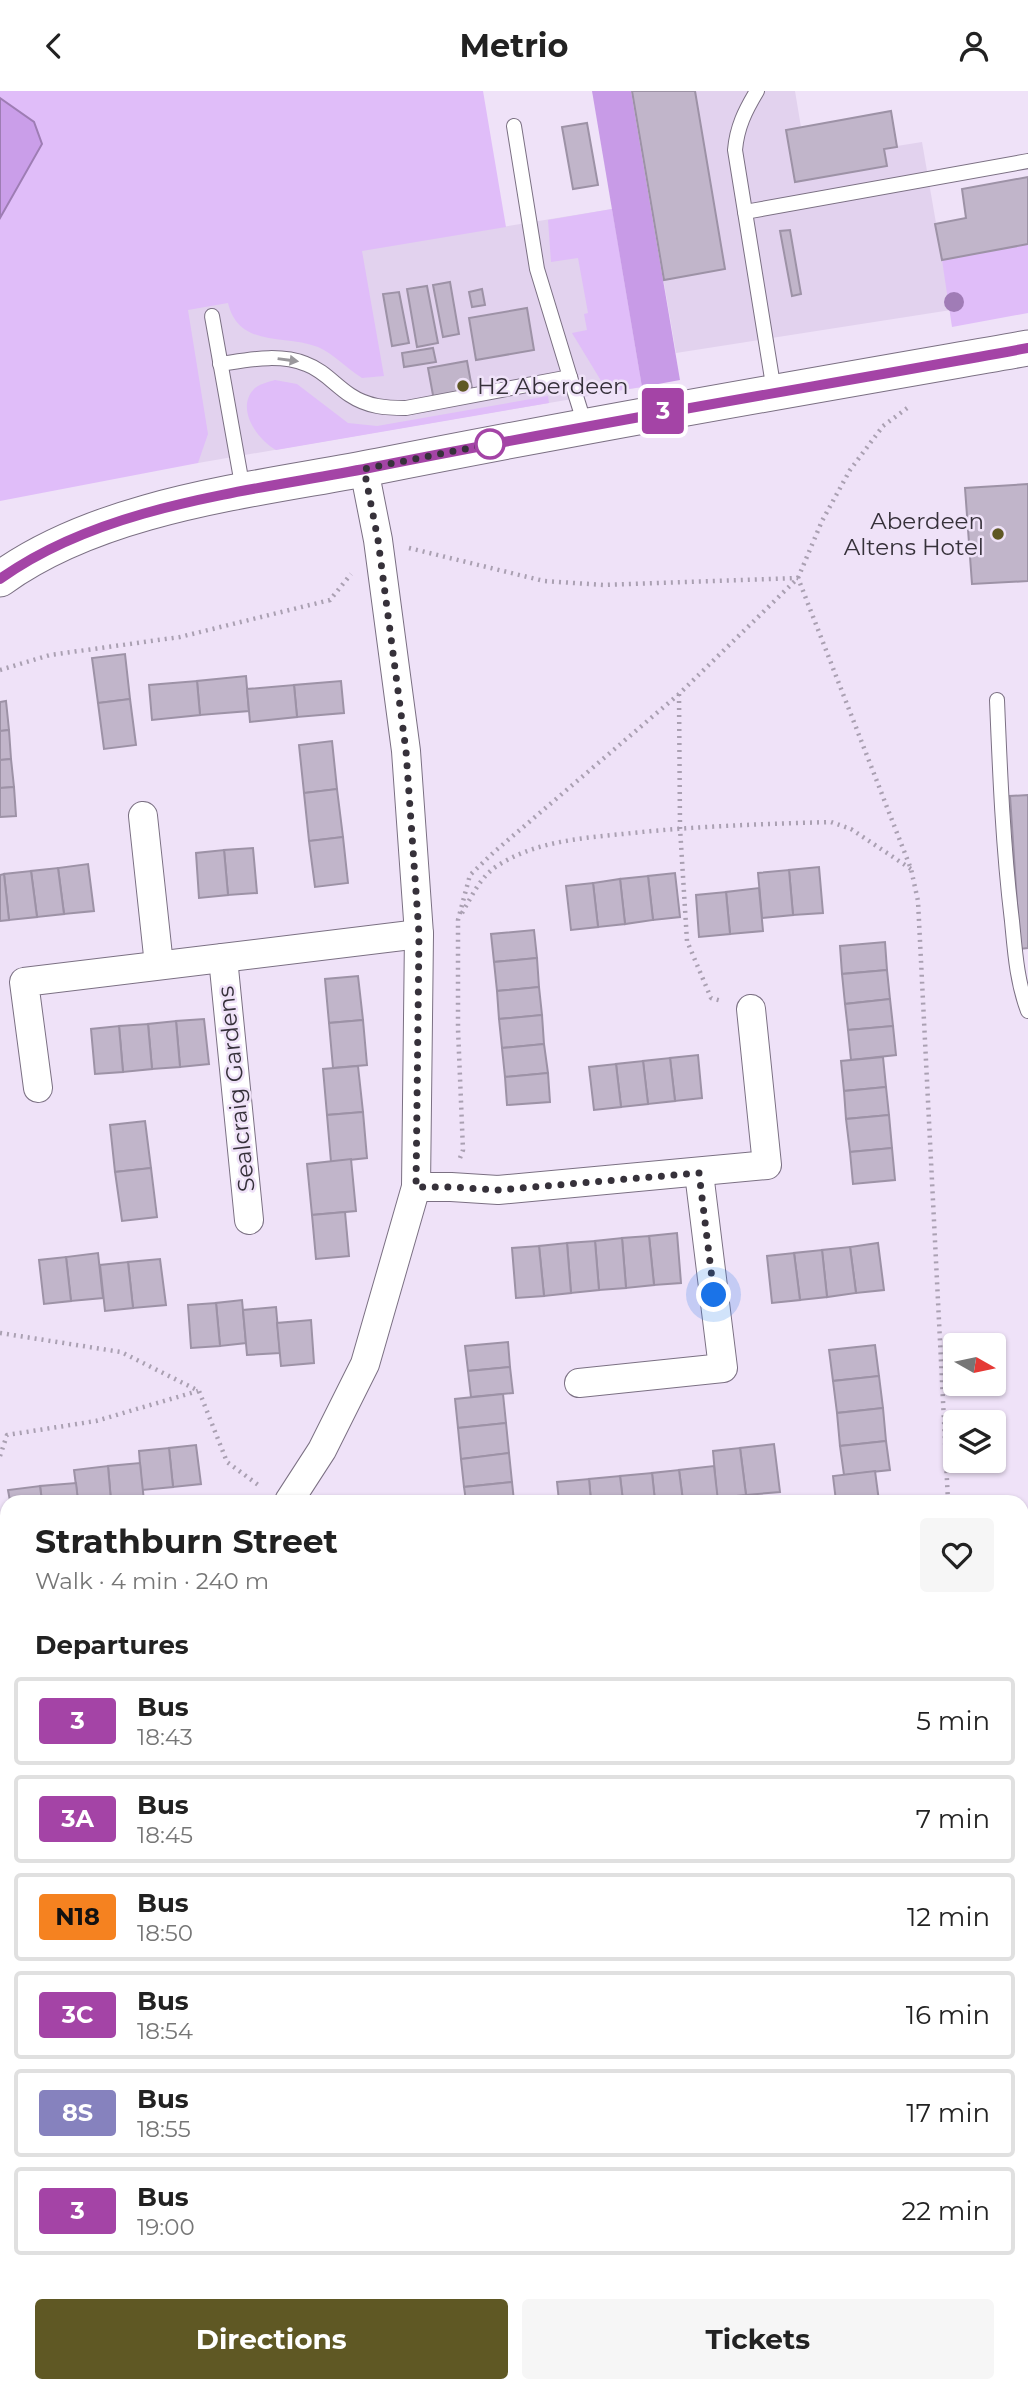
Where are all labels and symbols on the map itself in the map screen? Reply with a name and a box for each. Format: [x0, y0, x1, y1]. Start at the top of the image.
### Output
one-way arrow [277, 355, 299, 366]
place label: H2 Aberdeen [477, 372, 629, 400]
marker: H2 Aberdeen [455, 378, 471, 394]
line badge: 3 [640, 388, 686, 434]
unlabelled marker [475, 429, 505, 459]
place label: Aberdeen Altens Hotel [844, 507, 984, 561]
marker: Aberdeen Altens Hotel [990, 526, 1006, 542]
street label: Sealcraig Gardens [211, 985, 261, 1193]
your location [696, 1277, 731, 1312]
north arrow [943, 1333, 1006, 1397]

